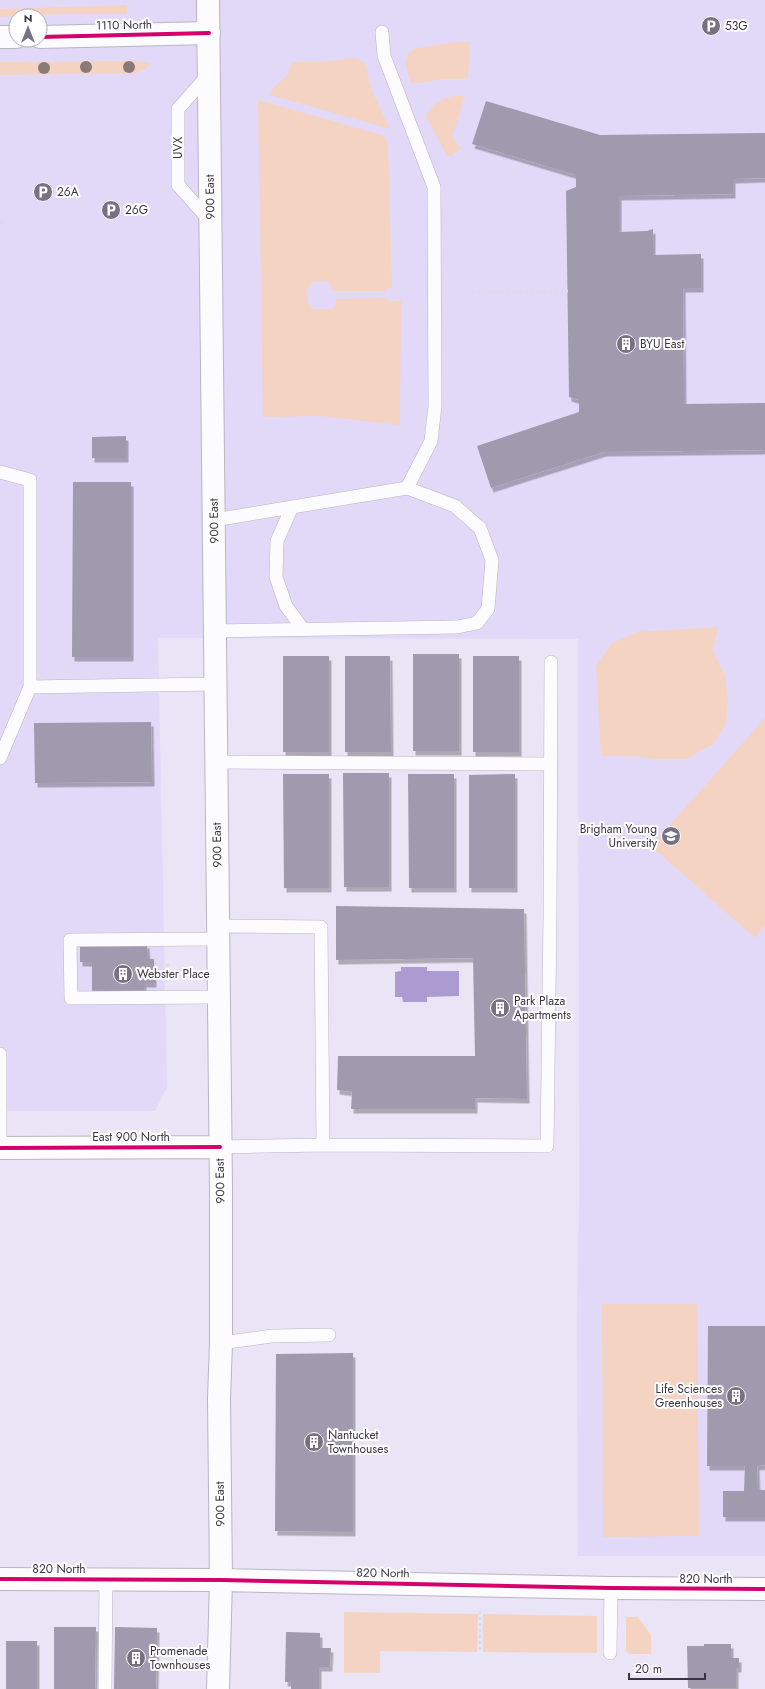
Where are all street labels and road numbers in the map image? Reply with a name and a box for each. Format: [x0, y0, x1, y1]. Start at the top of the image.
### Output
street label: 1110 North [96, 16, 152, 34]
street label: UVX [169, 137, 187, 159]
street label: 900 East [201, 174, 219, 220]
street label: 900 East [205, 498, 223, 544]
street label: 900 East [208, 822, 226, 868]
street label: East 900 North [92, 1128, 170, 1146]
street label: 900 East [211, 1158, 229, 1204]
street label: 900 East [211, 1481, 229, 1527]
street label: 820 North [32, 1560, 86, 1578]
street label: 820 North [356, 1564, 410, 1582]
street label: 820 North [679, 1570, 733, 1588]

